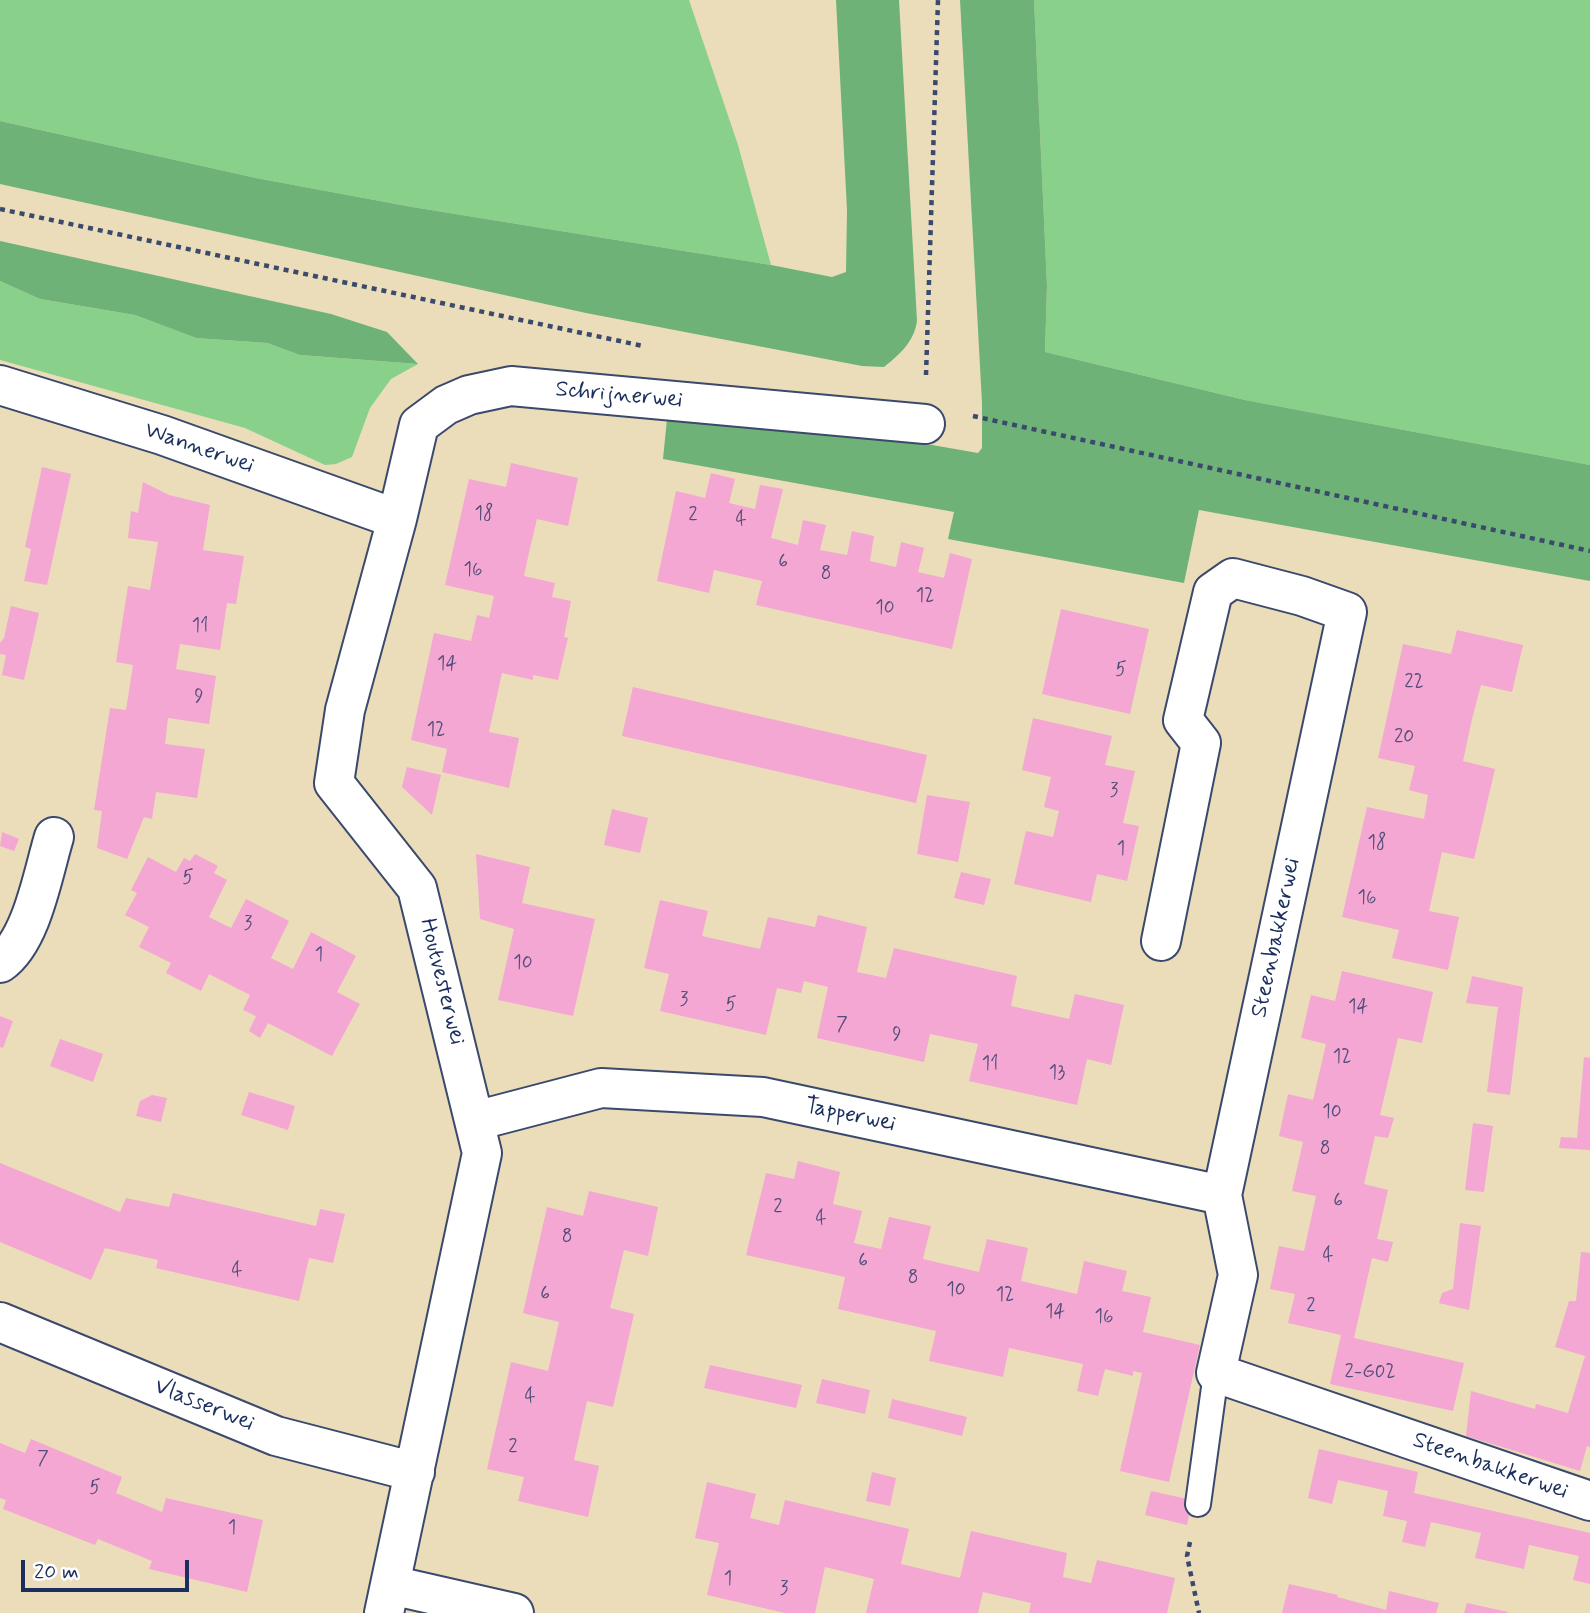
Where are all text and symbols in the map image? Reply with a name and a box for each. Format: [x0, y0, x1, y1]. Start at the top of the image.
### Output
street label: Schrijnerwei [554, 377, 684, 415]
street label: Wannerwei [141, 417, 257, 481]
house number: 18 [475, 504, 493, 526]
house number: 2 [688, 505, 698, 527]
house number: 4 [735, 510, 747, 532]
house number: 6 [778, 552, 788, 574]
house number: 16 [464, 560, 482, 582]
house number: 8 [821, 564, 831, 586]
house number: 12 [916, 586, 934, 608]
house number: 10 [875, 598, 895, 620]
house number: 11 [192, 616, 208, 638]
house number: 14 [437, 654, 457, 676]
house number: 5 [1115, 660, 1127, 682]
house number: 22 [1404, 672, 1424, 694]
house number: 9 [194, 687, 204, 709]
house number: 12 [427, 720, 445, 742]
house number: 20 [1394, 727, 1414, 749]
house number: 3 [1110, 781, 1118, 803]
house number: 18 [1368, 833, 1386, 855]
house number: 1 [1117, 839, 1125, 861]
street label: Steenbakkerwei [1247, 856, 1307, 1020]
house number: 5 [182, 868, 194, 890]
house number: 16 [1358, 888, 1376, 910]
house number: 3 [244, 914, 252, 936]
street label: Houtvesterwei [412, 916, 470, 1048]
house number: 1 [315, 945, 323, 967]
house number: 10 [513, 953, 533, 975]
house number: 3 [680, 990, 688, 1012]
house number: 5 [725, 995, 737, 1017]
house number: 14 [1348, 997, 1368, 1019]
house number: 7 [836, 1015, 848, 1037]
house number: 9 [892, 1025, 902, 1047]
house number: 12 [1333, 1047, 1351, 1069]
house number: 11 [982, 1054, 998, 1076]
house number: 13 [1049, 1063, 1065, 1085]
street label: Tapperwei [802, 1093, 898, 1139]
house number: 10 [1322, 1102, 1342, 1124]
house number: 8 [1320, 1139, 1330, 1161]
house number: 6 [1333, 1191, 1343, 1213]
house number: 2 [773, 1197, 783, 1219]
house number: 4 [815, 1209, 827, 1231]
house number: 8 [562, 1227, 572, 1249]
house number: 4 [1322, 1246, 1334, 1268]
house number: 6 [858, 1251, 868, 1273]
house number: 4 [231, 1261, 243, 1283]
house number: 8 [908, 1268, 918, 1290]
house number: 10 [946, 1280, 966, 1302]
house number: 6 [540, 1284, 550, 1306]
house number: 12 [996, 1285, 1014, 1307]
house number: 2 [1306, 1296, 1316, 1318]
house number: 14 [1045, 1302, 1065, 1324]
house number: 16 [1095, 1307, 1113, 1329]
house number: 2-G02 [1344, 1362, 1396, 1384]
street label: Vlasserwei [150, 1373, 258, 1439]
house number: 4 [524, 1387, 536, 1409]
street label: Steenbakkerwei [1409, 1428, 1571, 1506]
house number: 2 [508, 1437, 518, 1459]
house number: 7 [37, 1449, 49, 1471]
house number: 5 [89, 1478, 101, 1500]
house number: 1 [228, 1518, 236, 1540]
scale bar [24, 1546, 192, 1590]
text: 20 m [34, 1558, 79, 1586]
house number: 1 [724, 1569, 732, 1591]
house number: 3 [780, 1579, 788, 1601]

